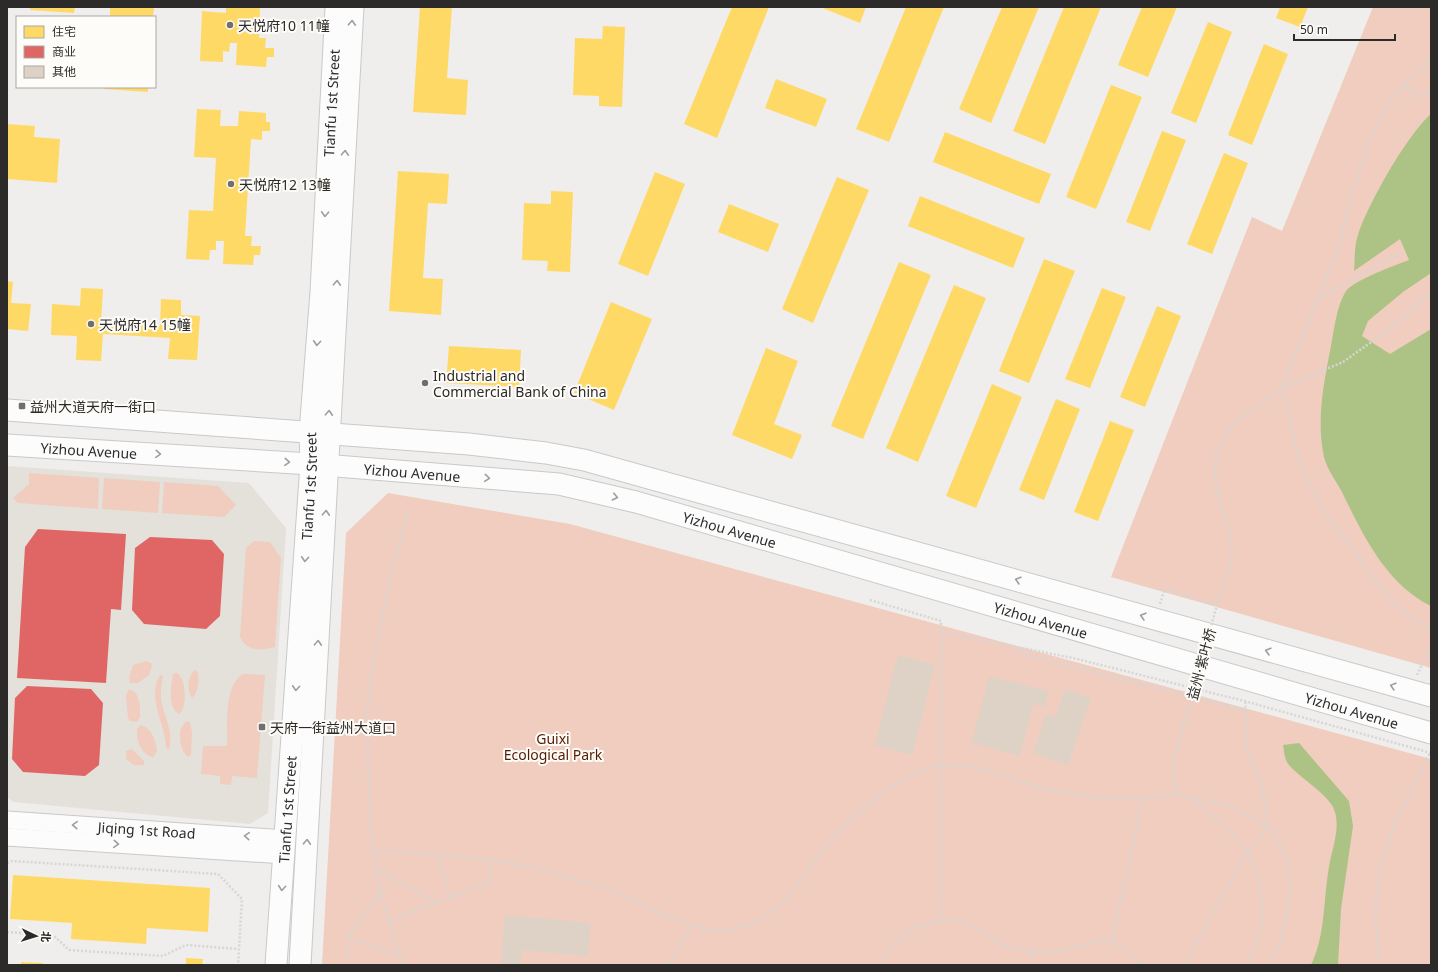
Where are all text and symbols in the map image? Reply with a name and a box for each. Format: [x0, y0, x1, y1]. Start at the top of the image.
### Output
legend [16, 16, 156, 88]
place label: 天悦府10 11幢 [238, 16, 330, 35]
scale bar [1294, 16, 1395, 42]
marker: 天悦府10 11幢 [225, 20, 235, 30]
one-way arrow [348, 20, 357, 26]
text: 50 m [1300, 21, 1328, 38]
text: 住宅 [52, 23, 76, 40]
text: 商业 [52, 43, 76, 60]
street label: Tianfu 1st Street [319, 49, 343, 157]
text: 其他 [52, 63, 76, 80]
one-way arrow [340, 150, 349, 156]
place label: 天悦府12 13幢 [239, 175, 331, 194]
marker: 天悦府12 13幢 [226, 179, 236, 189]
one-way arrow [320, 211, 329, 217]
one-way arrow [333, 280, 341, 286]
place label: 天悦府14 15幢 [99, 315, 191, 334]
marker: 天悦府14 15幢 [86, 319, 96, 329]
one-way arrow [312, 340, 321, 346]
place label: Industrial and Commercial Bank of China [433, 366, 607, 401]
marker: Industrial and Commercial Bank of China [420, 378, 430, 388]
place label: 益州大道天府一街口 [30, 397, 156, 416]
marker: 益州大道天府一街口 [17, 401, 27, 411]
one-way arrow [325, 410, 334, 416]
street label: Tianfu 1st Street [296, 432, 321, 541]
street label: Yizhou Avenue [40, 438, 138, 463]
one-way arrow [155, 450, 161, 459]
one-way arrow [284, 458, 290, 467]
street label: Yizhou Avenue [363, 459, 461, 486]
one-way arrow [484, 474, 490, 483]
one-way arrow [612, 492, 618, 500]
street label: Yizhou Avenue [681, 507, 779, 552]
one-way arrow [321, 510, 330, 516]
one-way arrow [300, 556, 309, 562]
one-way arrow [1015, 577, 1021, 585]
street label: Yizhou Avenue [992, 597, 1090, 642]
one-way arrow [1140, 612, 1146, 620]
street label: 益州·紫叶桥 [1182, 626, 1220, 702]
one-way arrow [314, 640, 323, 646]
one-way arrow [1265, 647, 1272, 656]
one-way arrow [1390, 682, 1397, 691]
one-way arrow [292, 685, 301, 691]
street label: Yizhou Avenue [1303, 687, 1401, 733]
place label: 天府一街益州大道口 [270, 718, 396, 737]
marker: 天府一街益州大道口 [257, 722, 267, 732]
park label: Guixi Ecological Park [504, 729, 603, 764]
street label: Tianfu 1st Street [274, 755, 300, 864]
street label: Jiqing 1st Road [95, 817, 196, 842]
one-way arrow [72, 820, 78, 829]
one-way arrow [244, 832, 250, 841]
one-way arrow [302, 839, 311, 845]
one-way arrow [113, 840, 119, 849]
one-way arrow [278, 885, 287, 891]
north arrow [16, 916, 56, 956]
text: 北 [39, 931, 54, 943]

